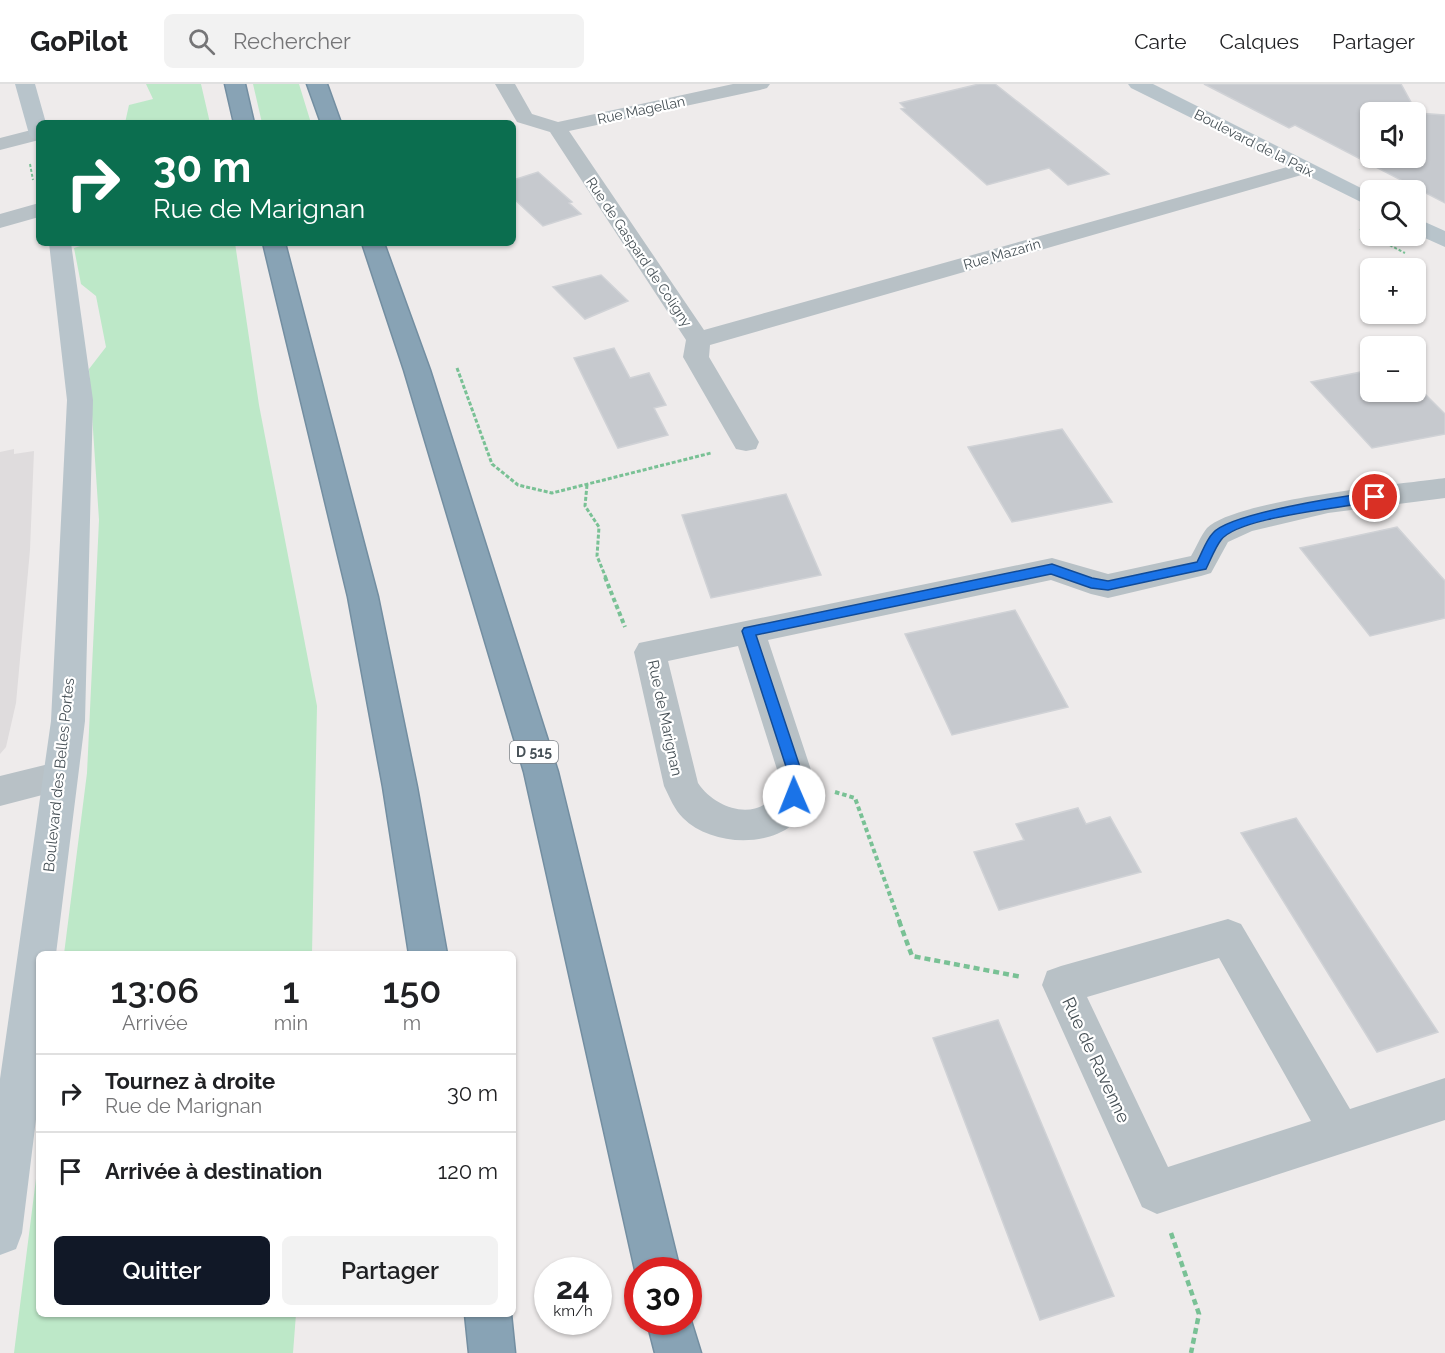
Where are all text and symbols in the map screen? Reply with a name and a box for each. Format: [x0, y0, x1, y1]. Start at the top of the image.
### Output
search box [164, 14, 584, 68]
text: GoPilot [30, 25, 128, 58]
icon: search [185, 25, 218, 58]
text: Rechercher [233, 28, 351, 54]
text: Carte [1134, 29, 1187, 54]
text: Calques [1220, 29, 1299, 54]
text: Partager [1332, 29, 1415, 54]
street label: Rue Magellan [596, 93, 686, 127]
map controls [1360, 102, 1426, 402]
button: sound [1360, 102, 1426, 168]
street label: Boulevard de la Paix [1192, 106, 1316, 180]
text: 30 m [153, 143, 251, 192]
icon: right [54, 144, 132, 222]
street label: Rue de Gaspard de Coligny [583, 174, 695, 330]
button: search [1360, 180, 1426, 246]
text: Rue de Marignan [153, 193, 365, 224]
street label: Rue Mazarin [962, 235, 1042, 273]
button: + [1360, 258, 1426, 324]
button: − [1360, 336, 1426, 402]
pin [1349, 471, 1400, 522]
icon: arrive [1358, 480, 1391, 513]
street label: Rue de Marignan [644, 658, 686, 778]
street label: Boulevard des Belles Portes [40, 677, 78, 873]
road number: D 515 [510, 741, 558, 763]
position arrow [762, 764, 826, 828]
text: 13:06 [110, 969, 199, 1011]
text: 1 [282, 969, 299, 1011]
text: 150 [383, 969, 441, 1011]
street label: Rue de Ravenne [1058, 994, 1135, 1126]
text: Arrivée [122, 1011, 188, 1035]
text: min [274, 1011, 308, 1035]
text: m [403, 1011, 421, 1035]
text: Tournez à droite [105, 1068, 275, 1094]
icon: right [54, 1077, 87, 1110]
text: 30 m [447, 1080, 498, 1106]
text: Rue de Marignan [105, 1094, 262, 1118]
icon: arrive [54, 1155, 87, 1188]
text: Arrivée à destination [105, 1158, 322, 1184]
text: 120 m [438, 1158, 498, 1184]
button: Quitter [54, 1236, 270, 1305]
button: Partager [282, 1236, 498, 1305]
speed limit sign: 30 [624, 1257, 702, 1335]
text: 24 [556, 1271, 590, 1306]
text: km/h [553, 1302, 593, 1320]

